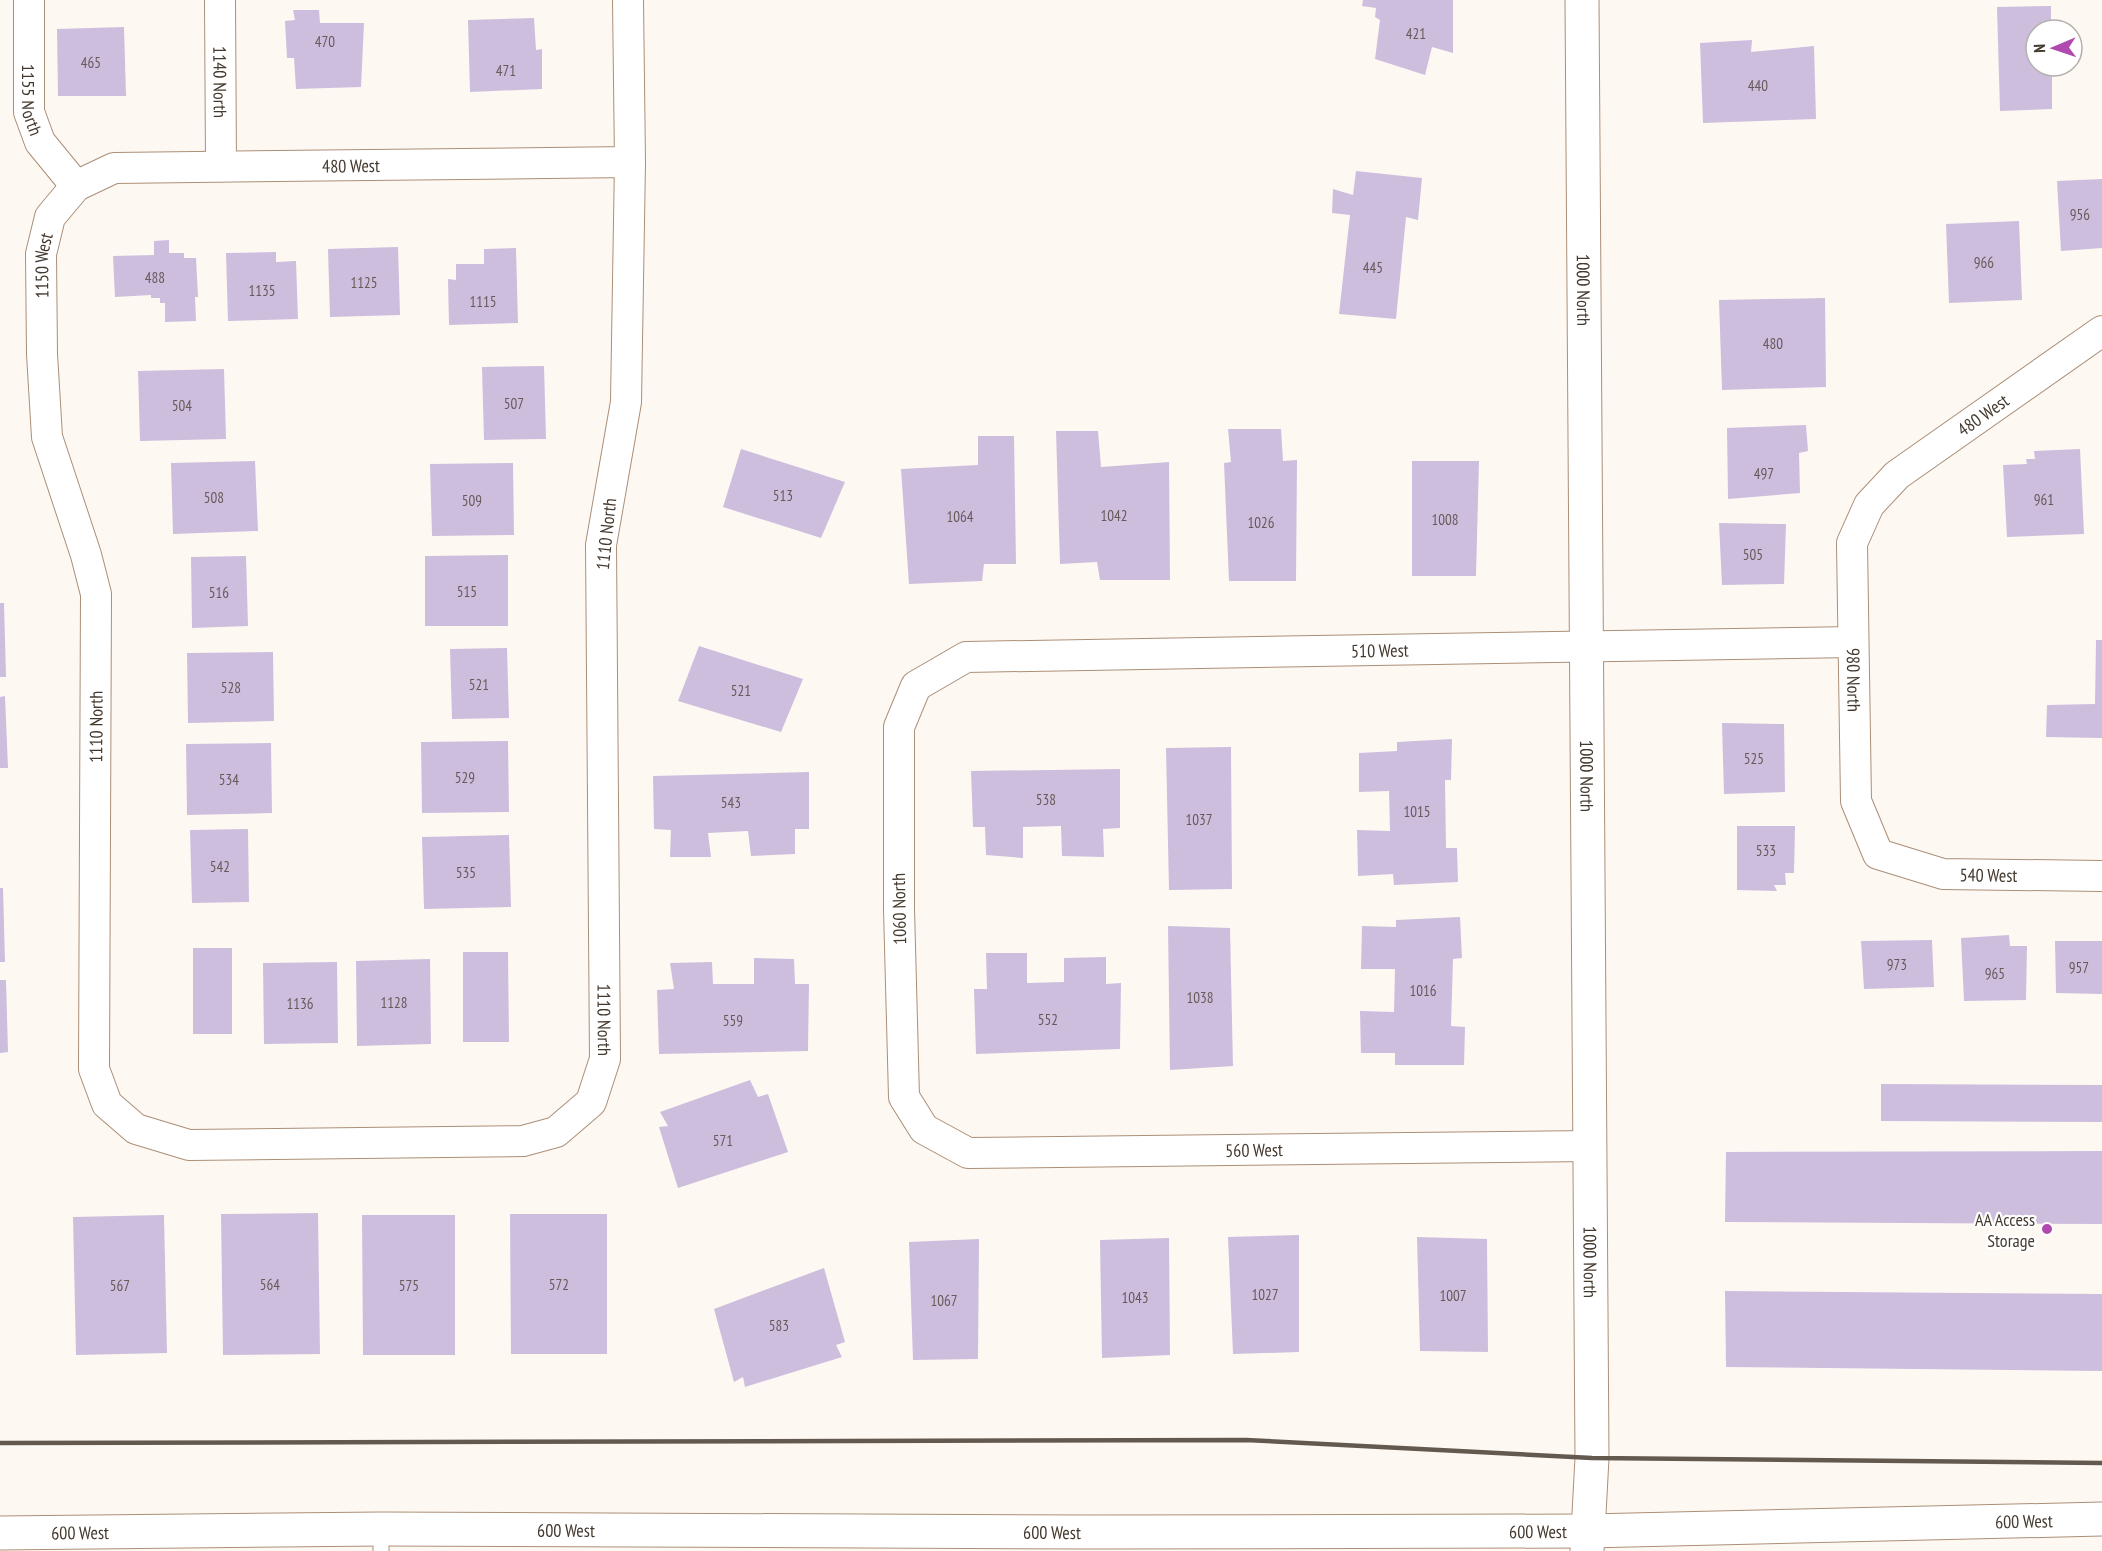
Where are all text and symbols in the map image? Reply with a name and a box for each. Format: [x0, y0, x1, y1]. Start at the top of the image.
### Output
north arrow [2024, 18, 2084, 78]
house number: 421 [1406, 24, 1426, 43]
house number: 470 [315, 32, 335, 51]
text: N [2029, 44, 2049, 53]
street label: 1140 North [209, 46, 232, 118]
house number: 465 [81, 53, 101, 72]
house number: 471 [496, 61, 516, 80]
street label: 1155 North [18, 64, 48, 138]
house number: 440 [1748, 76, 1768, 95]
street label: 480 West [322, 153, 380, 177]
house number: 956 [2070, 205, 2090, 224]
street label: 1150 West [29, 230, 57, 299]
house number: 966 [1974, 253, 1994, 272]
street label: 1000 North [1572, 254, 1596, 326]
house number: 445 [1363, 258, 1383, 277]
house number: 488 [145, 268, 165, 287]
house number: 1125 [350, 273, 378, 292]
house number: 1135 [248, 281, 276, 300]
house number: 1115 [469, 292, 497, 311]
house number: 480 [1763, 334, 1783, 353]
street label: 480 West [1953, 389, 2013, 441]
house number: 507 [504, 394, 524, 413]
house number: 504 [172, 396, 192, 415]
house number: 497 [1754, 464, 1774, 483]
house number: 513 [773, 486, 793, 505]
house number: 508 [204, 488, 224, 507]
house number: 961 [2034, 490, 2054, 509]
house number: 509 [462, 491, 482, 510]
street label: 1110 North [591, 497, 621, 571]
house number: 1042 [1100, 506, 1128, 525]
house number: 1064 [946, 507, 974, 526]
house number: 1008 [1431, 510, 1459, 529]
house number: 1026 [1247, 513, 1275, 532]
house number: 505 [1743, 545, 1763, 564]
house number: 515 [457, 582, 477, 601]
house number: 516 [209, 583, 229, 602]
street label: 510 West [1351, 638, 1409, 662]
street label: 980 North [1842, 648, 1866, 712]
house number: 521 [469, 675, 489, 694]
house number: 528 [221, 678, 241, 697]
house number: 521 [731, 681, 751, 700]
street label: 1110 North [84, 691, 107, 763]
street label: 1000 North [1576, 740, 1599, 812]
house number: 525 [1744, 749, 1764, 768]
house number: 529 [455, 768, 475, 787]
house number: 534 [219, 770, 239, 789]
house number: 538 [1036, 790, 1056, 809]
house number: 543 [721, 793, 741, 812]
house number: 1015 [1403, 802, 1431, 821]
house number: 1037 [1185, 810, 1213, 829]
house number: 533 [1756, 841, 1776, 860]
house number: 542 [210, 857, 230, 876]
house number: 535 [456, 863, 476, 882]
street label: 540 West [1959, 863, 2017, 886]
street label: 1060 North [887, 873, 911, 945]
house number: 973 [1887, 955, 1907, 974]
house number: 957 [2069, 958, 2089, 977]
house number: 965 [1985, 964, 2005, 983]
house number: 1016 [1409, 981, 1437, 1000]
street label: 1110 North [593, 984, 616, 1056]
house number: 1038 [1186, 988, 1214, 1007]
house number: 1128 [380, 993, 408, 1012]
house number: 1136 [286, 994, 314, 1013]
house number: 552 [1038, 1010, 1058, 1029]
house number: 559 [723, 1011, 743, 1030]
house number: 571 [713, 1131, 733, 1150]
street label: 560 West [1225, 1138, 1283, 1162]
place label: AA Access Storage [1975, 1208, 2035, 1252]
marker: AA Access Storage [2040, 1222, 2054, 1236]
street label: 1000 North [1579, 1226, 1602, 1298]
house number: 564 [260, 1275, 280, 1294]
house number: 572 [549, 1275, 569, 1294]
house number: 567 [110, 1276, 130, 1295]
house number: 575 [399, 1276, 419, 1295]
house number: 1027 [1251, 1285, 1279, 1304]
house number: 1007 [1439, 1286, 1467, 1305]
house number: 1043 [1121, 1288, 1149, 1307]
house number: 1067 [930, 1291, 958, 1310]
house number: 583 [769, 1316, 789, 1335]
street label: 600 West [1995, 1509, 2053, 1533]
street label: 600 West [537, 1518, 595, 1541]
street label: 600 West [51, 1520, 109, 1544]
street label: 600 West [1023, 1520, 1081, 1543]
street label: 600 West [1509, 1520, 1567, 1543]

